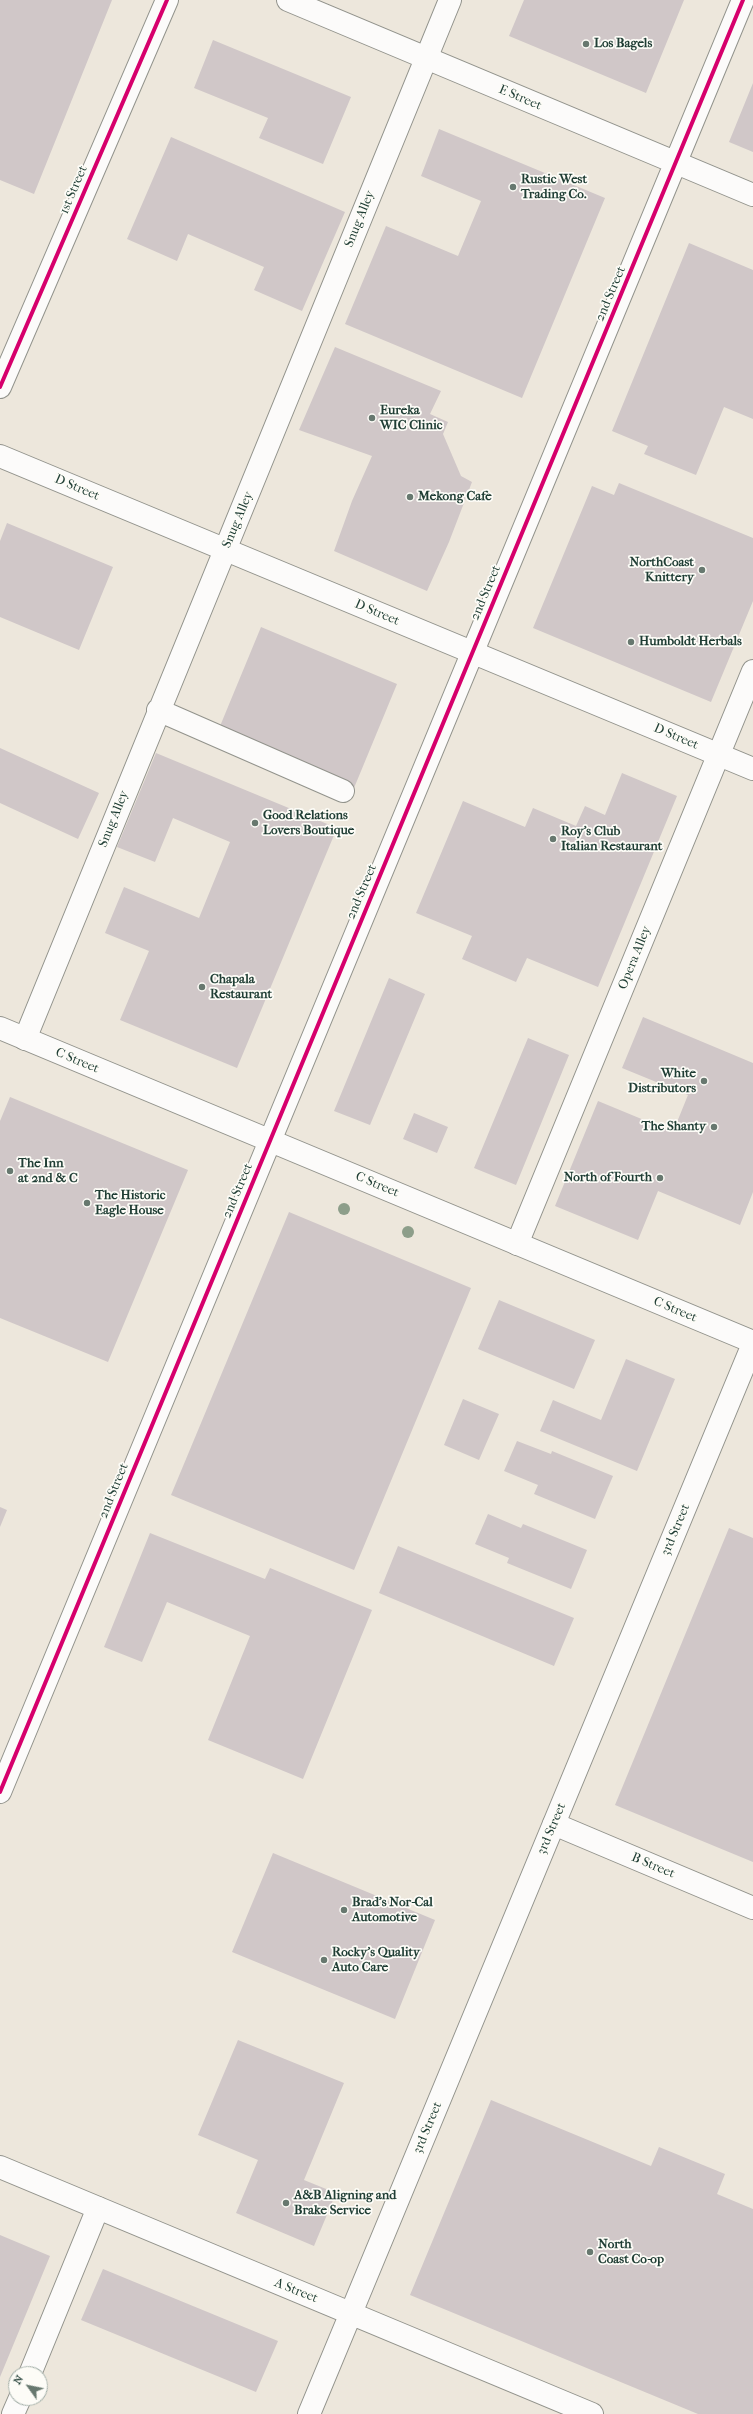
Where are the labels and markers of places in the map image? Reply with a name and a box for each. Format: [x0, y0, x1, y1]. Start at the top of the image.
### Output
place label: Los Bagels [594, 36, 652, 52]
marker: Los Bagels [581, 39, 591, 49]
place label: Rustic West Trading Co. [521, 172, 587, 203]
marker: Rustic West Trading Co. [508, 182, 518, 192]
place label: Eureka WIC Clinic [380, 403, 442, 434]
marker: Eureka WIC Clinic [367, 413, 377, 423]
place label: Mekong Cafe [418, 489, 492, 505]
marker: Mekong Cafe [405, 492, 415, 502]
place label: NorthCoast Knittery [630, 555, 694, 586]
marker: NorthCoast Knittery [697, 565, 707, 575]
place label: Humboldt Herbals [639, 634, 742, 650]
marker: Humboldt Herbals [626, 637, 636, 647]
place label: Good Relations Lovers Boutique [263, 808, 354, 839]
marker: Good Relations Lovers Boutique [250, 818, 260, 828]
place label: Roy's Club Italian Restaurant [561, 824, 662, 855]
marker: Roy's Club Italian Restaurant [548, 834, 558, 844]
place label: Chapala Restaurant [210, 972, 272, 1003]
marker: Chapala Restaurant [197, 982, 207, 992]
place label: White Distributors [628, 1066, 696, 1097]
marker: White Distributors [699, 1076, 709, 1086]
place label: The Shanty [641, 1119, 706, 1135]
marker: The Shanty [709, 1122, 719, 1132]
place label: The Inn at 2nd & C [18, 1156, 78, 1187]
marker: The Inn at 2nd & C [5, 1166, 15, 1176]
place label: North of Fourth [564, 1170, 652, 1186]
marker: North of Fourth [655, 1173, 665, 1183]
place label: The Historic Eagle House [95, 1188, 166, 1219]
marker: The Historic Eagle House [82, 1198, 92, 1208]
place label: Brad's Nor-Cal Automotive [352, 1895, 433, 1926]
marker: Brad's Nor-Cal Automotive [339, 1905, 349, 1915]
place label: Rocky's Quality Auto Care [332, 1945, 420, 1976]
marker: Rocky's Quality Auto Care [319, 1955, 329, 1965]
place label: A&B Aligning and Brake Service [294, 2188, 396, 2219]
marker: A&B Aligning and Brake Service [281, 2198, 291, 2208]
place label: North Coast Co-op [598, 2237, 664, 2268]
marker: North Coast Co-op [585, 2247, 595, 2257]

